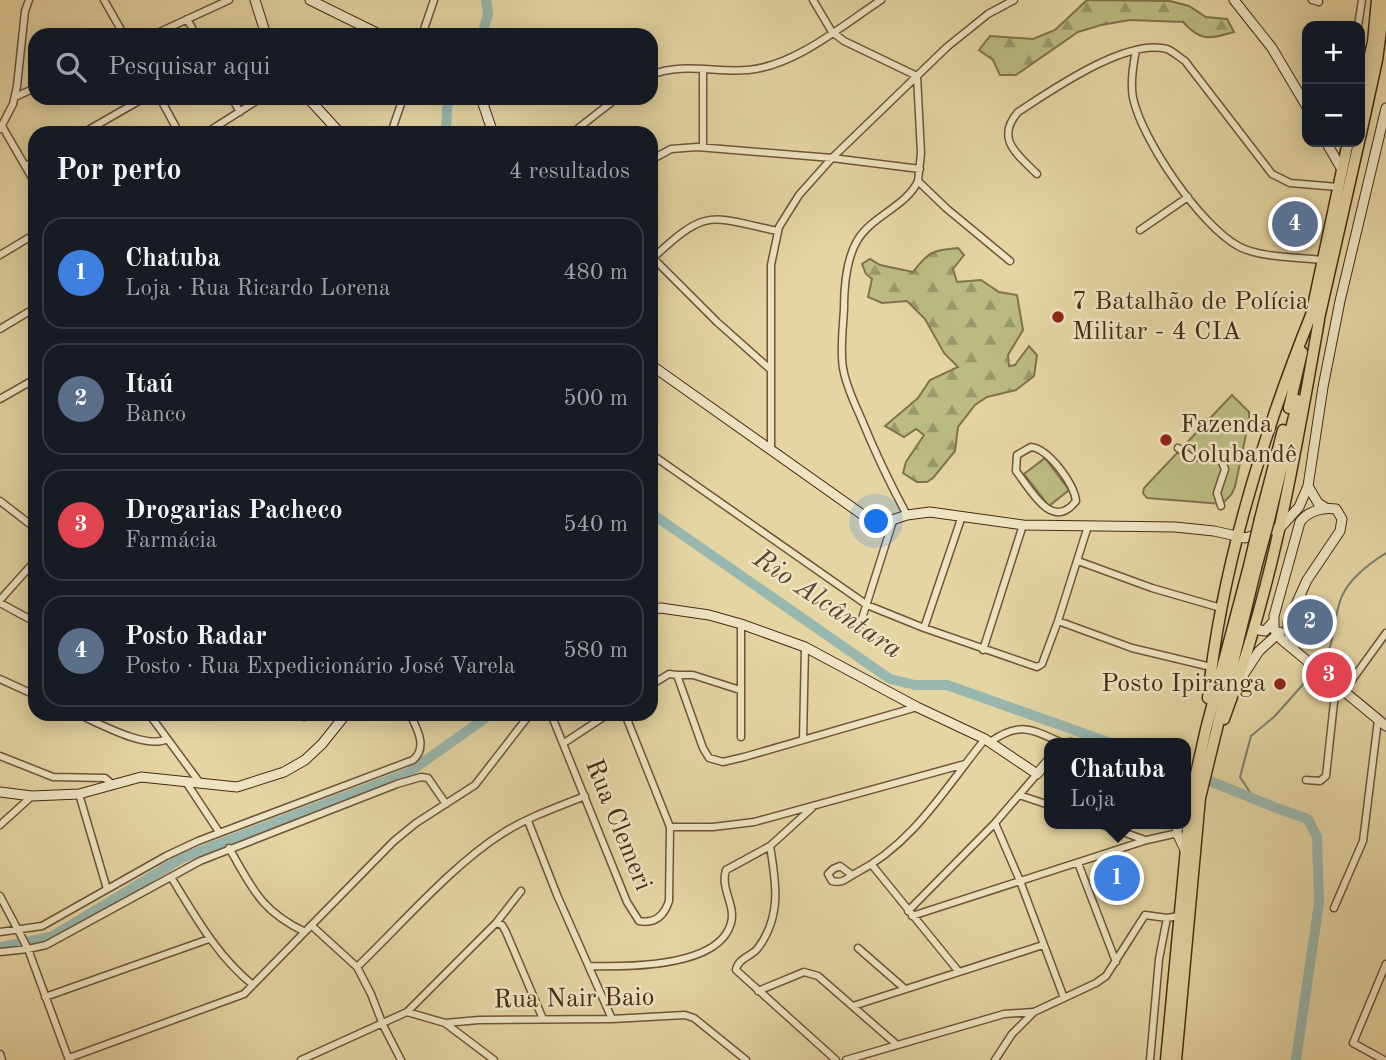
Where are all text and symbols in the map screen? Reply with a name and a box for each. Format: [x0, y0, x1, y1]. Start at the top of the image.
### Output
map controls [1302, 21, 1365, 147]
button: + [1302, 21, 1365, 84]
search box [28, 28, 658, 105]
icon: search [52, 48, 90, 86]
text: Pesquisar aqui [108, 54, 270, 80]
button: − [1302, 84, 1365, 147]
text: Por perto [56, 156, 182, 186]
text: 4 resultados [509, 160, 630, 183]
pin: 4 [1272, 198, 1318, 250]
text: Chatuba [125, 246, 221, 272]
text: 1 [74, 261, 88, 284]
text: 480 m [563, 261, 628, 284]
text: Loja · Rua Ricardo Lorena [125, 277, 390, 300]
place label: 7 Batalhão de Polícia Militar - 4 CIA [1072, 289, 1309, 345]
marker: 7 Batalhão de Polícia Militar - 4 CIA [1050, 309, 1066, 325]
text: Itaú [125, 372, 173, 398]
text: 2 [74, 387, 88, 410]
text: 500 m [563, 387, 628, 410]
text: Banco [125, 403, 186, 426]
place label: Fazenda Colubandê [1180, 412, 1297, 468]
marker: Fazenda Colubandê [1158, 432, 1174, 448]
text: Drogarias Pacheco [125, 498, 343, 524]
your location [859, 504, 893, 538]
text: 3 [74, 513, 88, 536]
text: 540 m [563, 513, 628, 536]
text: Farmácia [125, 529, 217, 552]
water label: Rio Alcântara [747, 545, 906, 665]
pin: 2 [1287, 596, 1333, 648]
text: Posto Radar [125, 624, 267, 650]
text: 4 [74, 639, 88, 662]
text: 580 m [563, 639, 628, 662]
pin: 3 [1306, 649, 1352, 701]
text: Posto · Rua Expedicionário José Varela [125, 655, 515, 678]
place label: Posto Ipiranga [1101, 671, 1266, 697]
marker: Posto Ipiranga [1272, 676, 1288, 692]
popup [1044, 738, 1191, 829]
street label: Rua Clemeri [580, 756, 656, 894]
text: Chatuba [1070, 757, 1165, 783]
text: Loja [1070, 788, 1115, 811]
pin: 1 [1094, 852, 1140, 904]
street label: Rua Nair Baio [493, 985, 655, 1013]

